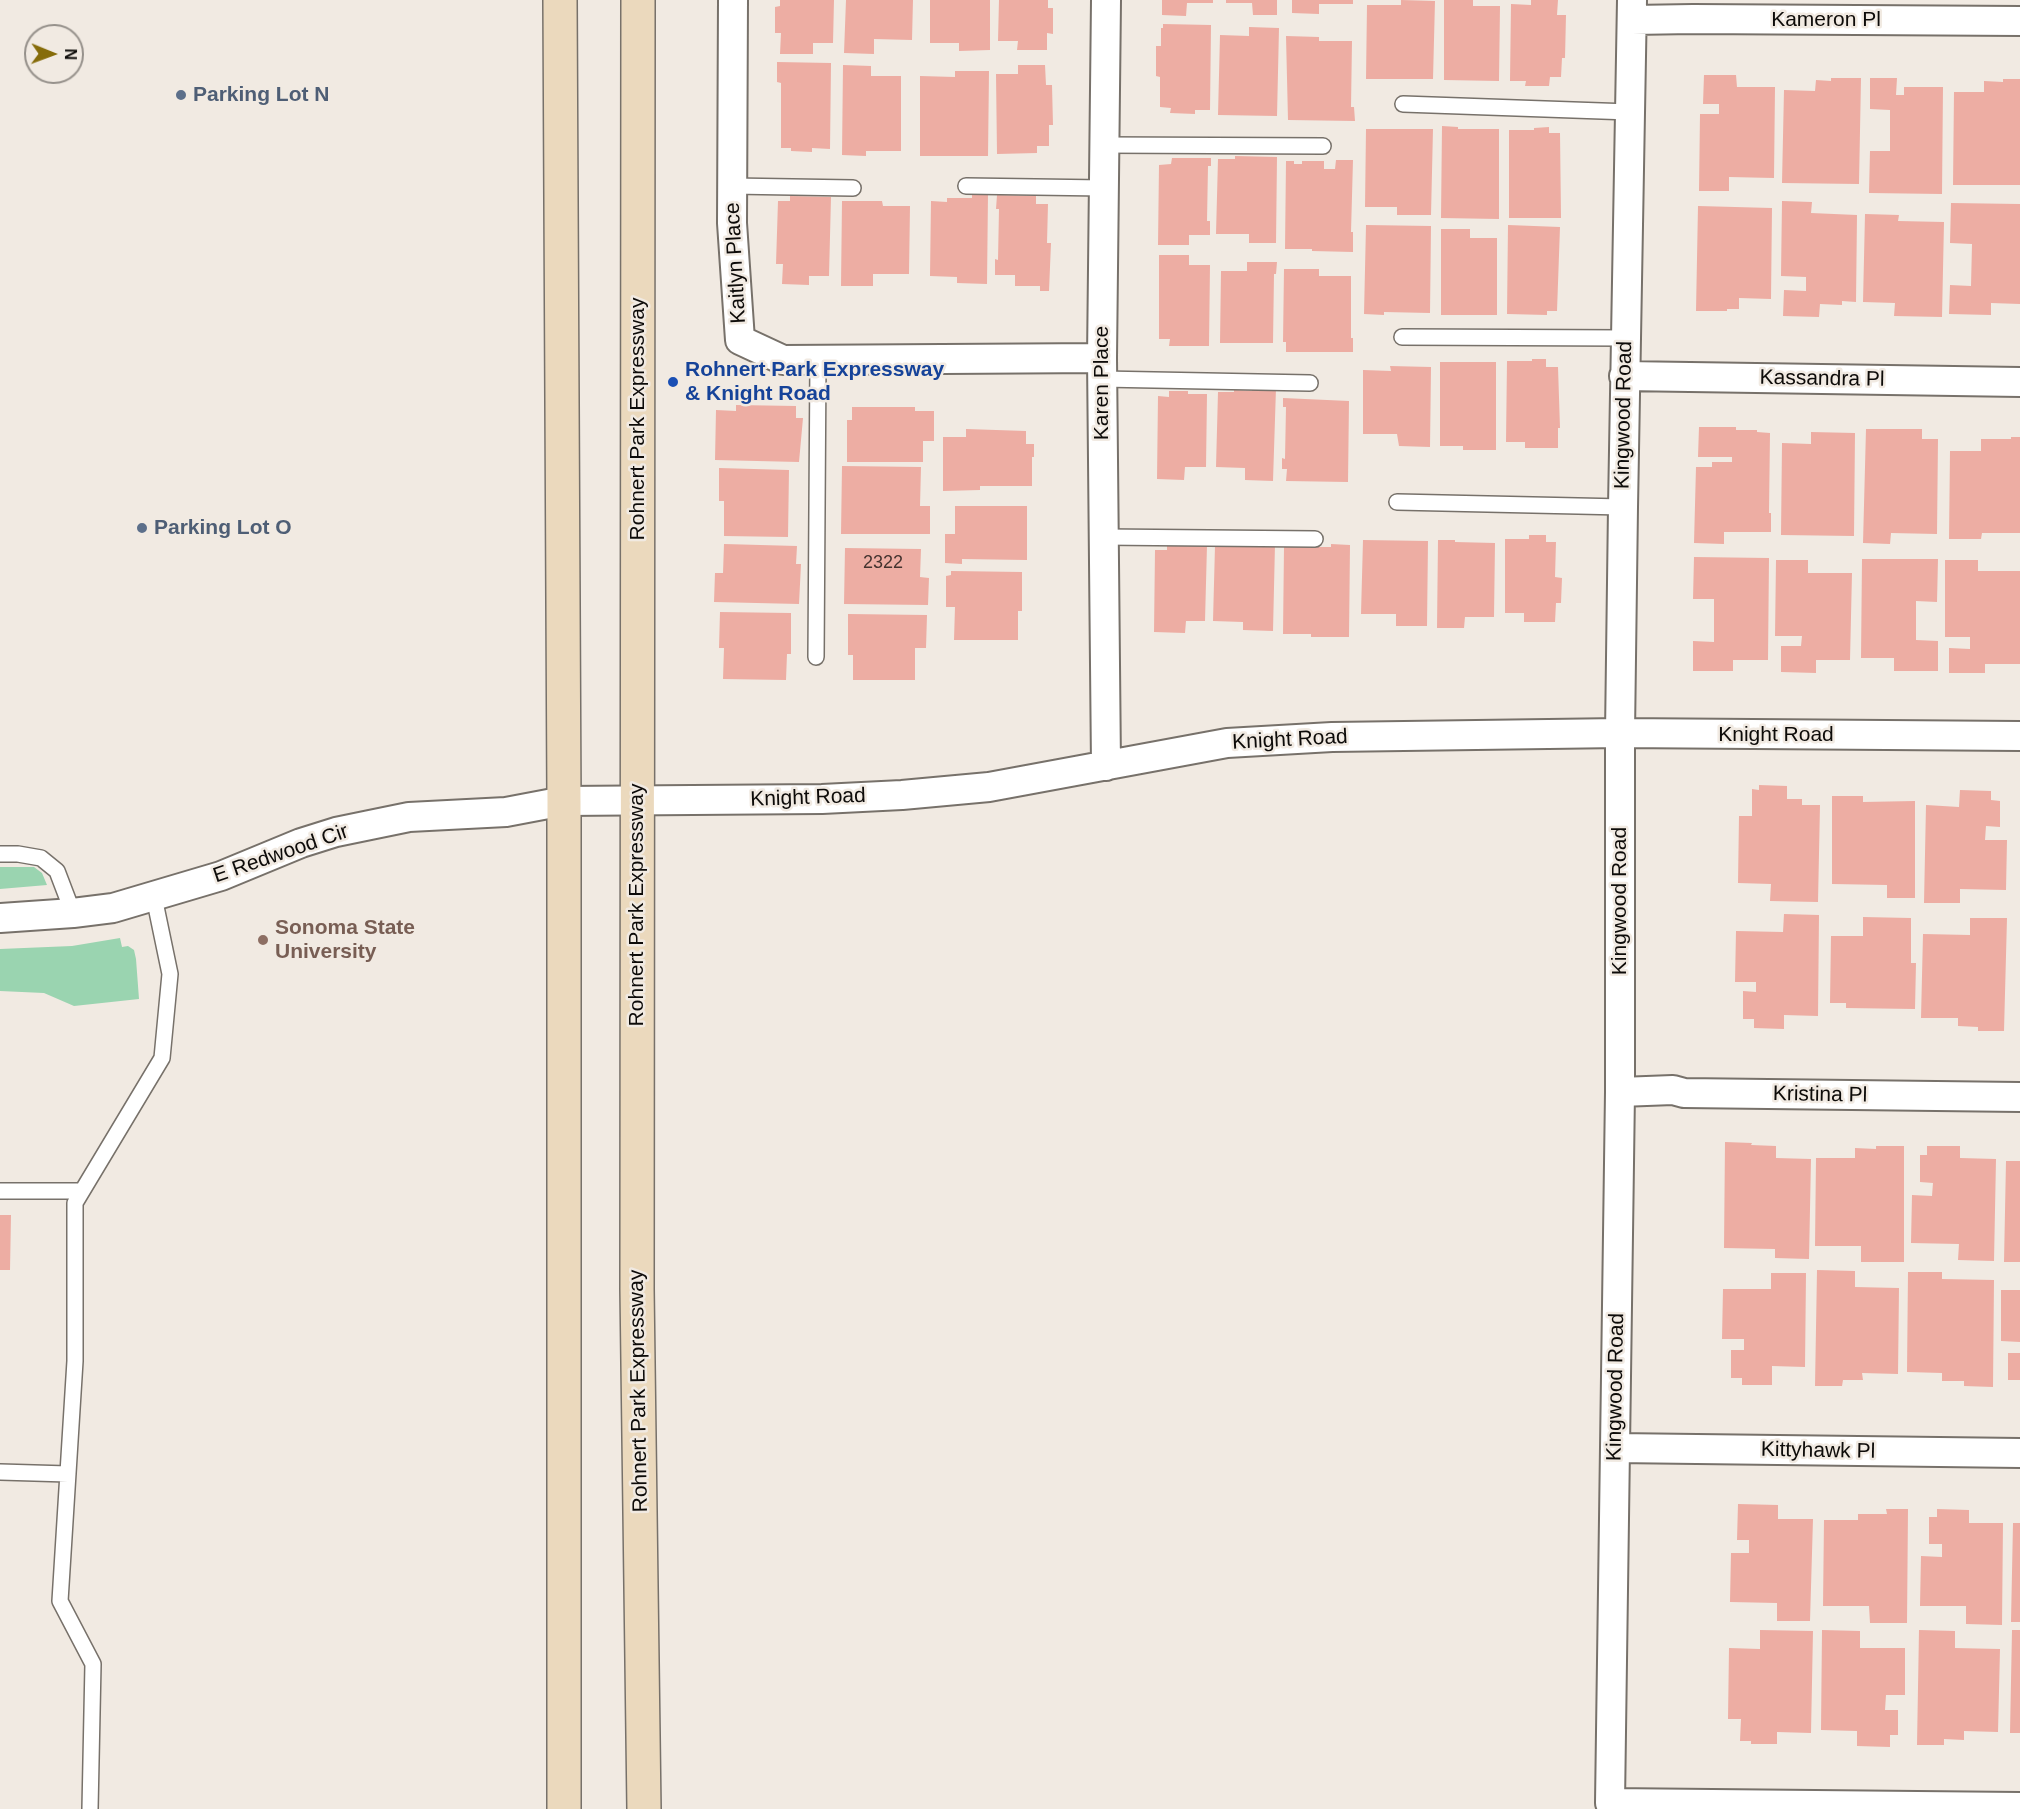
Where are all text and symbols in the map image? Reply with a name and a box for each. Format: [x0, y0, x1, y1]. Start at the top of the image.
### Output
street label: Kameron Pl [1771, 7, 1881, 33]
north arrow [24, 24, 84, 84]
text: N [62, 48, 79, 60]
place label: Parking Lot N [193, 82, 330, 108]
marker: Parking Lot N [174, 88, 188, 102]
street label: Kaitlyn Place [720, 202, 752, 324]
street label: Rohnert Park Expressway [625, 298, 651, 540]
street label: Karen Place [1089, 326, 1115, 440]
street label: Kingwood Road [1610, 341, 1638, 489]
place label: Rohnert Park Expressway & Knight Road [685, 357, 944, 407]
street label: Kassandra Pl [1759, 365, 1885, 393]
marker: Rohnert Park Expressway & Knight Road [666, 375, 680, 389]
place label: Parking Lot O [154, 515, 292, 541]
marker: Parking Lot O [135, 521, 149, 535]
house number: 2322 [863, 552, 903, 574]
street label: Knight Road [1718, 722, 1834, 748]
street label: Knight Road [1232, 724, 1348, 756]
street label: Knight Road [750, 783, 866, 813]
street label: Rohnert Park Expressway [624, 784, 650, 1026]
street label: E Redwood Cir [210, 819, 352, 889]
street label: Kingwood Road [1607, 827, 1633, 975]
place label: Sonoma State University [275, 915, 415, 965]
marker: Sonoma State University [256, 933, 270, 947]
street label: Kristina Pl [1773, 1082, 1867, 1108]
street label: Rohnert Park Expressway [624, 1269, 654, 1513]
street label: Kingwood Road [1602, 1313, 1630, 1461]
street label: Kittyhawk Pl [1761, 1437, 1875, 1465]

